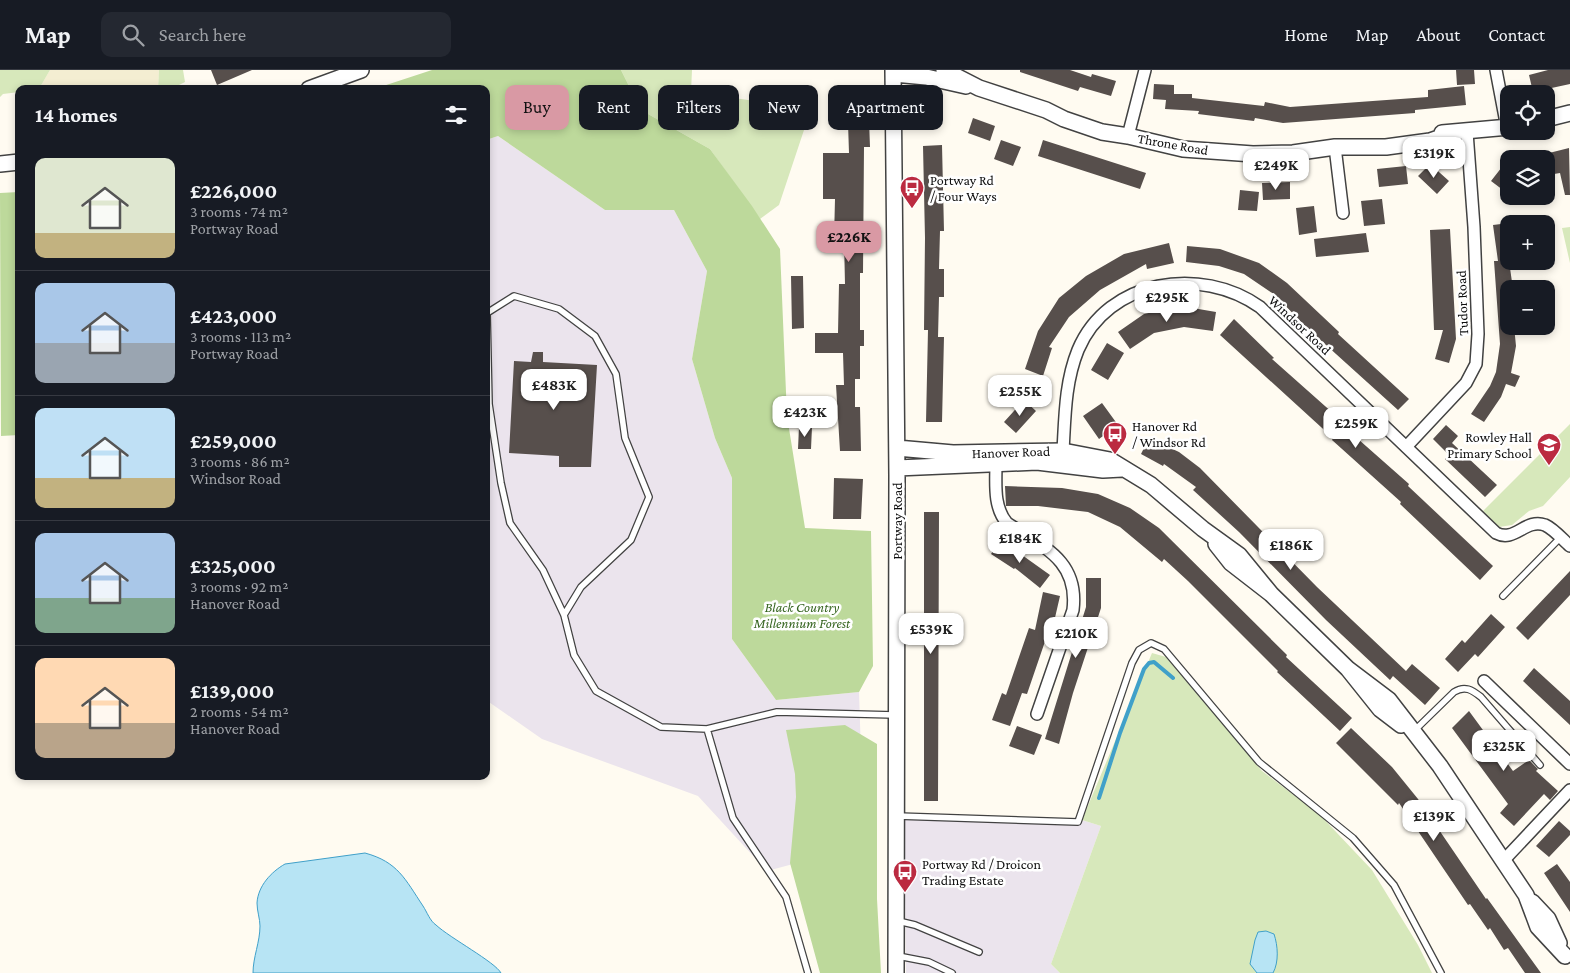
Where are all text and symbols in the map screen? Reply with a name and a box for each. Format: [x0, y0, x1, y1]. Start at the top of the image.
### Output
search box [101, 12, 451, 57]
text: Map [25, 21, 71, 48]
icon: search [119, 21, 147, 49]
text: Search here [159, 24, 246, 45]
text: Home [1285, 25, 1328, 45]
text: Map [1356, 25, 1388, 45]
text: About [1416, 25, 1460, 45]
text: Contact [1488, 25, 1545, 45]
chip: Buy [505, 85, 569, 130]
chip: Rent [579, 85, 648, 130]
chip: Filters [658, 85, 739, 130]
chip: New [749, 85, 818, 130]
chip: Apartment [828, 85, 943, 130]
map controls [1500, 85, 1555, 335]
button: locate [1500, 85, 1555, 140]
icon: filters [442, 101, 470, 129]
text: 14 homes [35, 103, 117, 127]
street label: Throne Road [1136, 130, 1210, 158]
pin: £319K [1399, 136, 1469, 179]
text: £319K [1413, 144, 1455, 161]
pin: £249K [1241, 148, 1311, 191]
button: layers [1500, 150, 1555, 205]
text: £249K [1254, 156, 1298, 173]
place label: Portway Rd / Four Ways [930, 172, 997, 204]
bus stop icon: Portway Rd / Four Ways [899, 175, 925, 209]
icon: home [75, 178, 135, 238]
text: £226,000 [190, 179, 277, 203]
text: 3 rooms · 74 m² [190, 203, 288, 220]
button: + [1500, 215, 1555, 270]
text: Portway Road [190, 220, 278, 237]
pin: £226K [814, 220, 884, 263]
text: £226K [827, 228, 871, 245]
street label: Tudor Road [1453, 269, 1471, 336]
pin: £295K [1132, 280, 1202, 323]
button: − [1500, 280, 1555, 335]
text: £295K [1145, 288, 1189, 305]
street label: Windsor Road [1265, 292, 1335, 358]
icon: home [75, 303, 135, 363]
text: £423,000 [190, 304, 277, 328]
text: 3 rooms · 113 m² [190, 328, 291, 345]
text: Portway Road [190, 345, 278, 362]
pin: £483K [519, 368, 589, 411]
pin: £255K [985, 374, 1055, 417]
text: £483K [532, 376, 576, 393]
text: £255K [999, 382, 1041, 399]
pin: £423K [770, 396, 840, 438]
text: £423K [783, 403, 827, 420]
pin: £259K [1321, 406, 1391, 449]
text: £259K [1334, 414, 1378, 431]
place label: Hanover Rd / Windsor Rd [1132, 418, 1206, 450]
bus stop icon: Hanover Rd / Windsor Rd [1102, 421, 1128, 455]
icon: home [75, 428, 135, 488]
text: £259,000 [190, 429, 277, 453]
place label: Rowley Hall Primary School [1447, 429, 1532, 461]
school or university icon: Rowley Hall Primary School [1536, 432, 1562, 466]
street label: Hanover Road [971, 443, 1051, 461]
text: 3 rooms · 86 m² [190, 453, 290, 470]
text: Windsor Road [190, 470, 281, 487]
street label: Portway Road [889, 482, 905, 560]
pin: £184K [985, 522, 1055, 564]
pin: £186K [1256, 528, 1326, 571]
text: £184K [999, 529, 1041, 546]
text: £186K [1270, 536, 1312, 553]
icon: home [75, 553, 135, 613]
text: £325,000 [190, 554, 276, 578]
text: 3 rooms · 92 m² [190, 578, 288, 595]
text: Hanover Road [190, 595, 280, 612]
park label: Black Country Millennium Forest [753, 599, 851, 631]
pin: £539K [896, 612, 966, 655]
pin: £210K [1041, 616, 1111, 659]
text: £539K [910, 620, 952, 637]
text: £210K [1055, 624, 1097, 641]
icon: home [75, 678, 135, 738]
text: £139,000 [190, 679, 274, 703]
text: 2 rooms · 54 m² [190, 703, 289, 720]
text: Hanover Road [190, 720, 280, 737]
pin: £325K [1469, 730, 1539, 772]
text: £325K [1483, 737, 1525, 754]
pin: £139K [1399, 800, 1469, 842]
text: £139K [1413, 807, 1455, 824]
place label: Portway Rd / Droicon Trading Estate [922, 856, 1041, 888]
bus stop icon: Portway Rd / Droicon Trading Estate [892, 859, 918, 893]

